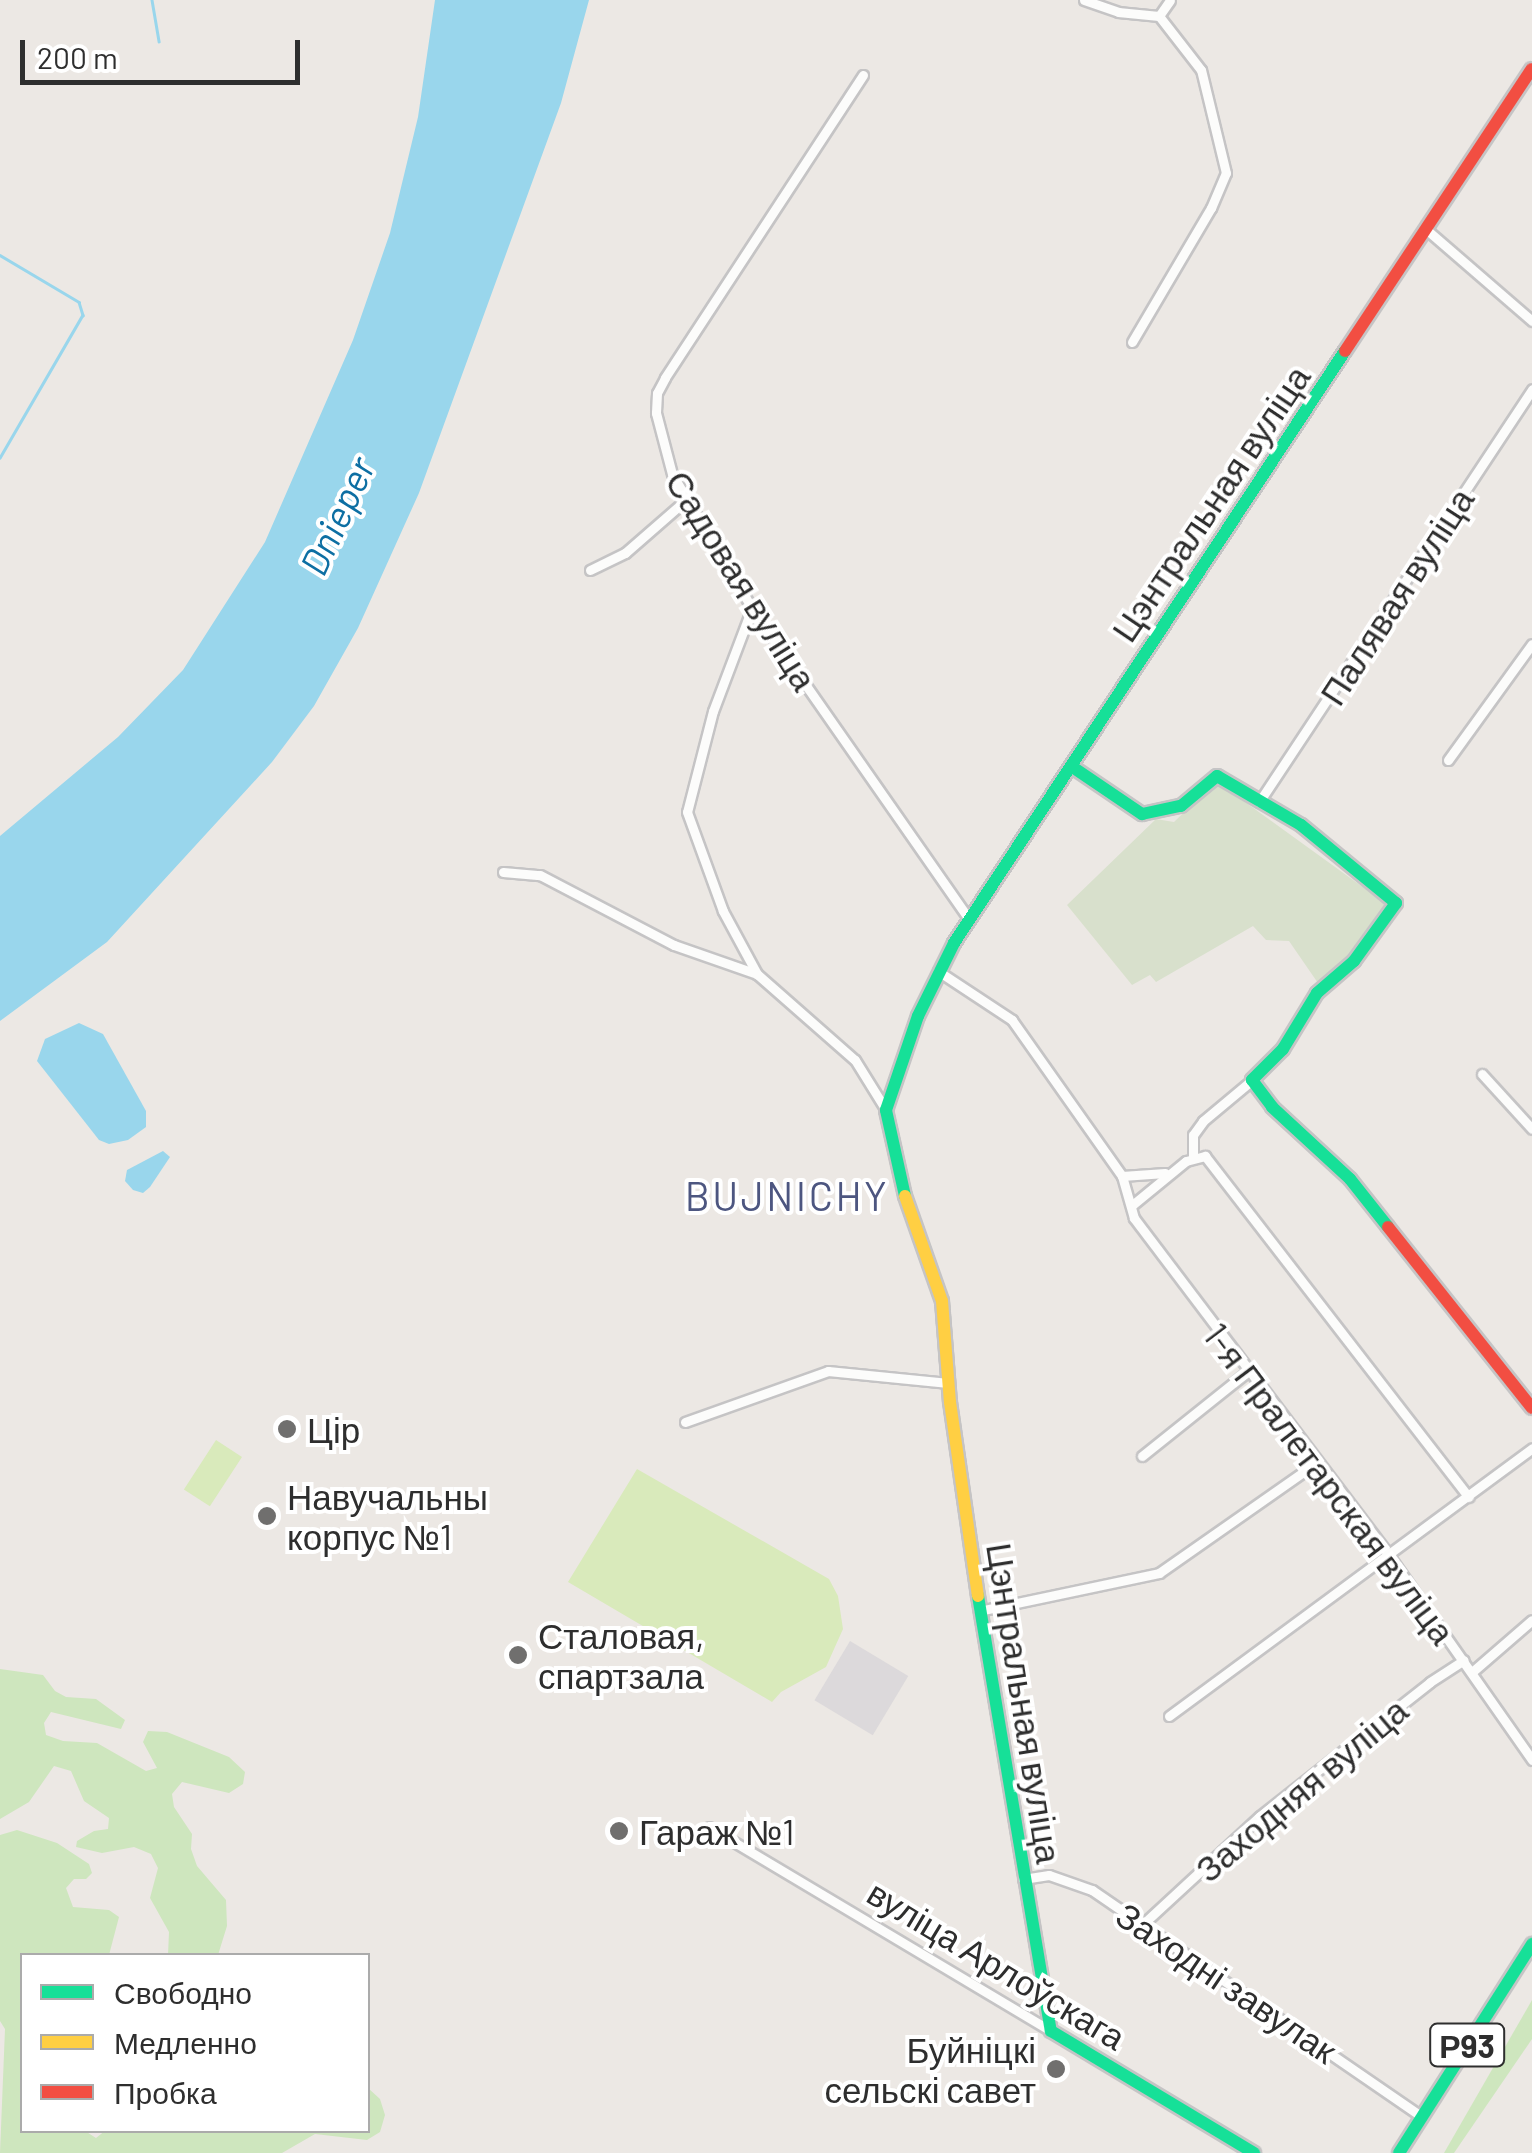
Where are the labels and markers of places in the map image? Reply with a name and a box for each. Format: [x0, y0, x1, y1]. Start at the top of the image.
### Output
place label: Цір [307, 1408, 360, 1450]
marker: Цір [276, 1418, 298, 1440]
place label: Навучальны корпус №1 [287, 1475, 488, 1557]
marker: Навучальны корпус №1 [256, 1505, 278, 1527]
place label: Сталовая, спартзала [538, 1614, 705, 1696]
marker: Сталовая, спартзала [507, 1644, 529, 1666]
place label: Гараж №1 [639, 1810, 795, 1852]
marker: Гараж №1 [608, 1820, 630, 1842]
place label: Буйніцкі сельскі савет [824, 2028, 1036, 2110]
marker: Буйніцкі сельскі савет [1045, 2058, 1067, 2080]

